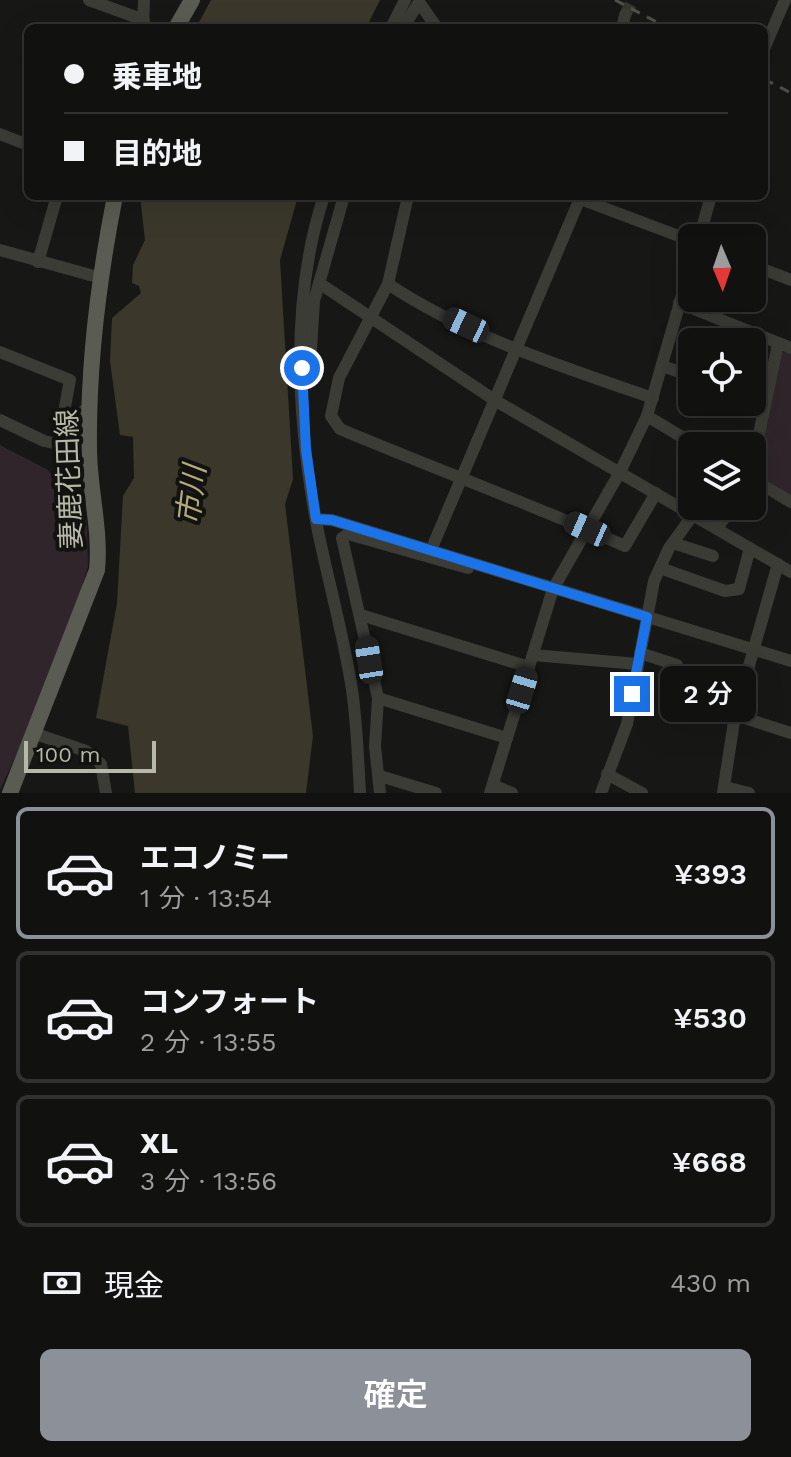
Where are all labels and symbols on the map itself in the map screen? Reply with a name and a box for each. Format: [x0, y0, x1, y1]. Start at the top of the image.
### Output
north arrow [678, 224, 766, 312]
car [439, 304, 493, 346]
route start [284, 350, 320, 386]
street label: 妻鹿花田線 [50, 408, 88, 550]
water label: 市川 [170, 460, 212, 527]
car [560, 508, 614, 550]
car [353, 634, 385, 686]
car [504, 664, 540, 716]
callout: 2 分 [660, 666, 756, 722]
route end [614, 676, 650, 712]
scale bar [24, 737, 156, 773]

